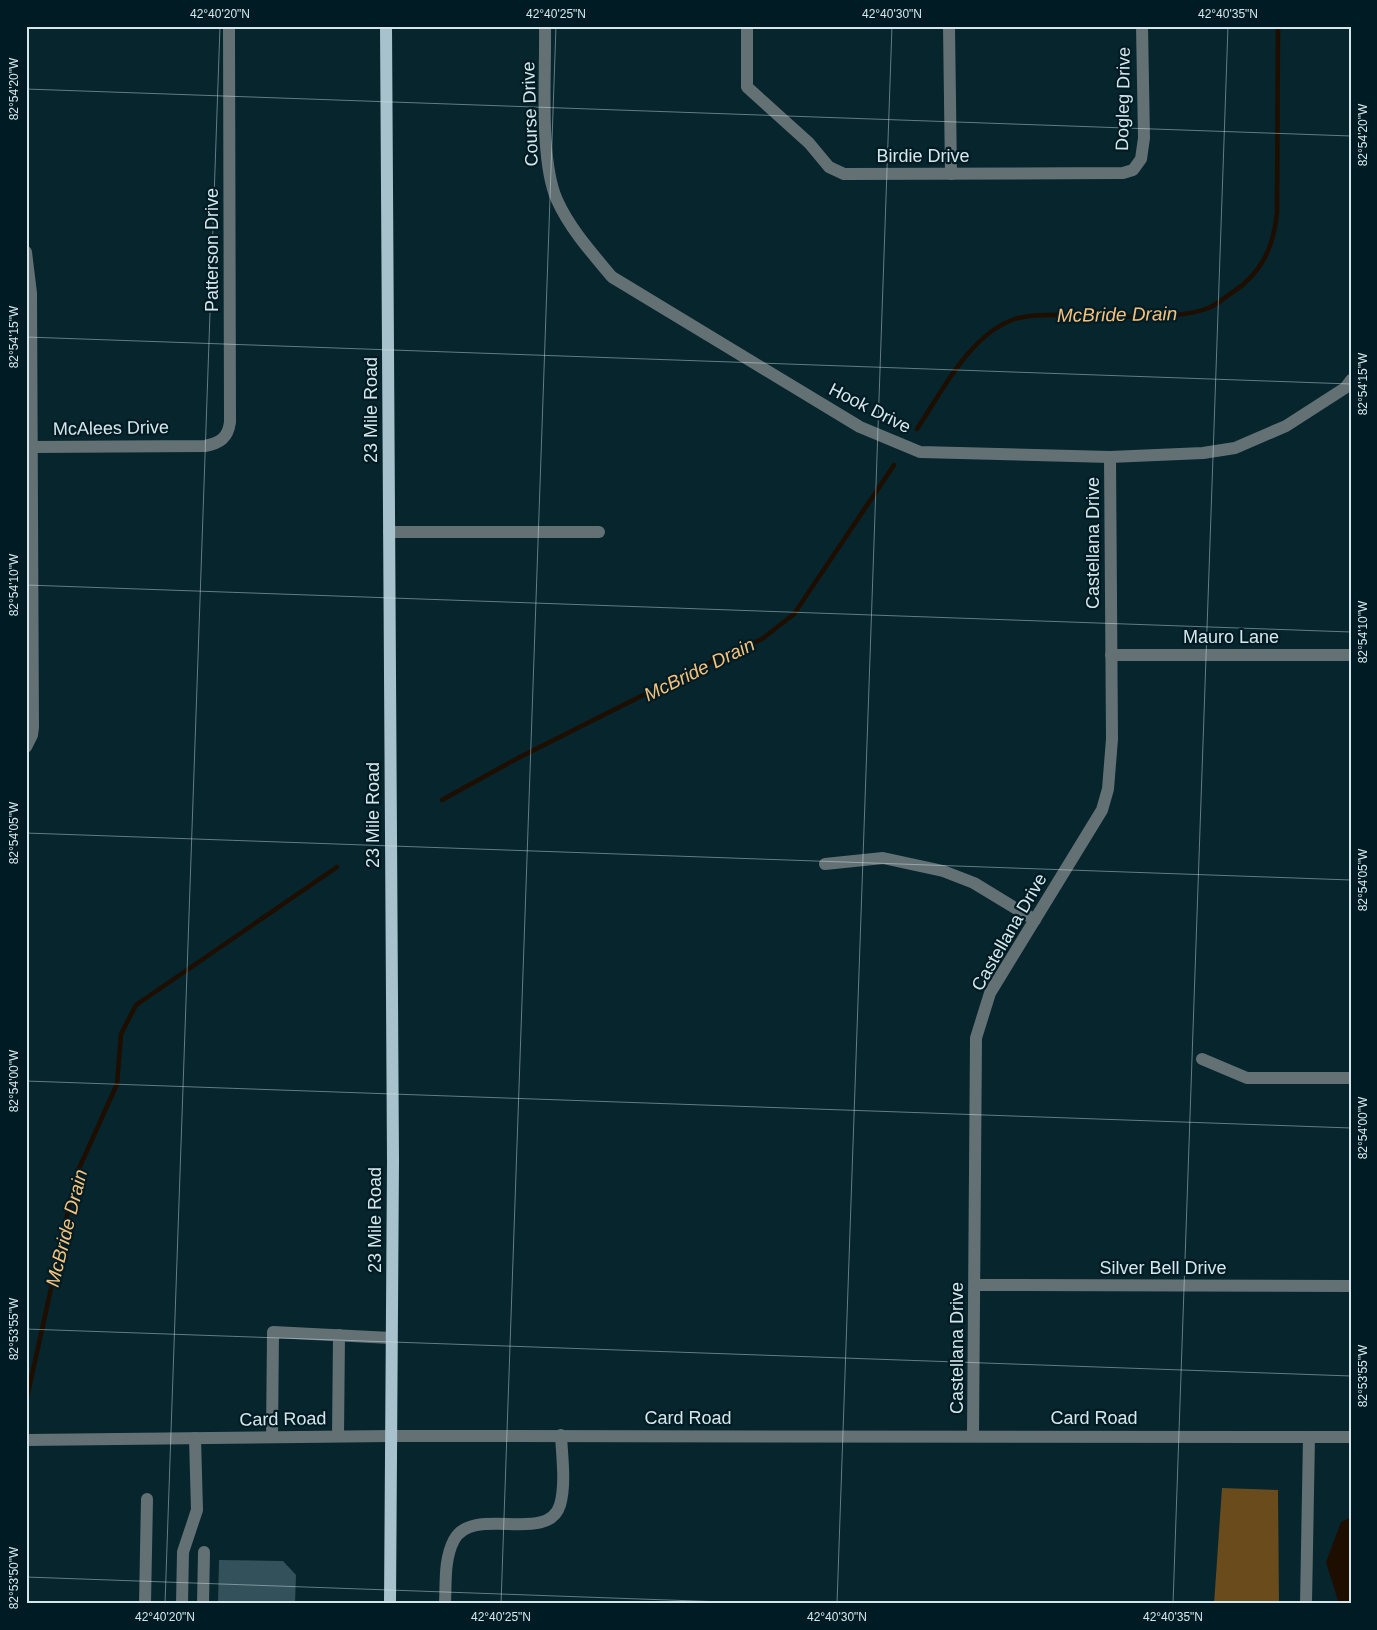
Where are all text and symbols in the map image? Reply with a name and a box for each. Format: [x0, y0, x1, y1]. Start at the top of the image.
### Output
text: 42°40'20"N [190, 7, 250, 21]
text: 42°40'25"N [526, 7, 586, 21]
text: 42°40'30"N [862, 7, 922, 21]
text: 42°40'35"N [1198, 7, 1258, 21]
street label: Dogleg Drive [1112, 47, 1134, 151]
text: 82°54'20"W [7, 57, 21, 120]
street label: Course Drive [518, 61, 542, 167]
text: 82°54'20"W [1356, 103, 1370, 166]
street label: Birdie Drive [876, 146, 970, 166]
street label: Patterson Drive [202, 188, 222, 312]
water label: McBride Drain [1057, 303, 1177, 326]
text: 82°54'15"W [7, 305, 21, 368]
text: 82°54'15"W [1356, 352, 1370, 415]
street label: 23 Mile Road [361, 357, 381, 463]
street label: Hook Drive [826, 379, 914, 437]
street label: McAlees Drive [53, 417, 169, 439]
street label: Castellana Drive [1083, 477, 1103, 609]
text: 82°54'10"W [7, 553, 21, 616]
text: 82°54'10"W [1356, 600, 1370, 663]
street label: Mauro Lane [1183, 627, 1279, 647]
water label: McBride Drain [641, 634, 758, 705]
street label: 23 Mile Road [363, 762, 383, 868]
text: 82°54'05"W [7, 801, 21, 864]
text: 82°54'05"W [1356, 848, 1370, 911]
street label: Castellana Drive [967, 870, 1051, 994]
text: 82°54'00"W [7, 1049, 21, 1112]
text: 82°54'00"W [1356, 1096, 1370, 1159]
water label: McBride Drain [42, 1167, 91, 1289]
street label: 23 Mile Road [365, 1167, 385, 1273]
street label: Silver Bell Drive [1099, 1258, 1227, 1278]
street label: Castellana Drive [947, 1282, 967, 1414]
text: 82°53'55"W [7, 1297, 21, 1360]
text: 82°53'55"W [1356, 1344, 1370, 1407]
street label: Card Road [239, 1408, 327, 1430]
street label: Card Road [644, 1408, 732, 1428]
street label: Card Road [1050, 1408, 1138, 1428]
text: 82°53'50"W [7, 1546, 21, 1609]
text: 42°40'20"N [135, 1610, 195, 1624]
text: 42°40'25"N [471, 1610, 531, 1624]
text: 42°40'30"N [807, 1610, 867, 1624]
text: 42°40'35"N [1143, 1610, 1203, 1624]

